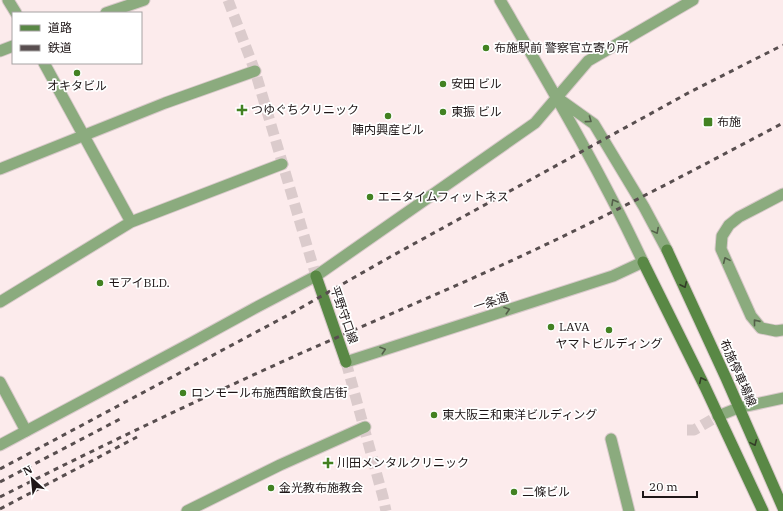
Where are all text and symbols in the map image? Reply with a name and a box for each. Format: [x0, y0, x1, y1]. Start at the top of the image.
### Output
legend [12, 12, 142, 64]
text: 道路 [48, 20, 72, 35]
text: 鉄道 [48, 40, 72, 55]
place label: 布施駅前 警察官立寄り所 [494, 40, 629, 55]
marker: 布施駅前 警察官立寄り所 [481, 43, 491, 53]
marker: オキタビル [72, 68, 82, 78]
place label: 安田 ビル [451, 76, 502, 91]
place label: オキタビル [47, 78, 107, 93]
marker: 安田 ビル [438, 79, 448, 89]
place label: つゆぐちクリニック [251, 102, 359, 117]
marker: つゆぐちクリニック [236, 104, 248, 116]
place label: 東振 ビル [451, 104, 502, 119]
marker: 東振 ビル [438, 107, 448, 117]
marker: 陣内興産ビル [383, 111, 393, 121]
place label: 布施 [717, 114, 741, 129]
one-way arrow [585, 115, 592, 123]
marker: 布施 [702, 116, 714, 128]
place label: 陣内興産ビル [352, 122, 424, 137]
place label: エニタイムフィットネス [378, 189, 509, 204]
marker: エニタイムフィットネス [365, 192, 375, 202]
one-way arrow [611, 199, 618, 206]
one-way arrow [652, 227, 659, 234]
one-way arrow [723, 257, 731, 265]
place label: モアイBLD. [108, 275, 170, 290]
marker: モアイBLD. [95, 278, 105, 288]
one-way arrow [679, 281, 687, 288]
street label: 平野守口線 [328, 284, 361, 346]
street label: 一条通 [471, 289, 510, 314]
one-way arrow [503, 306, 510, 315]
place label: LAVA [559, 319, 590, 334]
one-way arrow [754, 320, 761, 327]
marker: LAVA [546, 322, 556, 332]
marker: ヤマトビルディング [604, 325, 614, 335]
place label: ヤマトビルディング [555, 336, 663, 351]
street label: 布施停車場線 [717, 337, 760, 409]
one-way arrow [380, 346, 387, 355]
one-way arrow [699, 377, 707, 385]
place label: ロンモール布施西館飲食店街 [191, 385, 347, 400]
marker: ロンモール布施西館飲食店街 [178, 388, 188, 398]
place label: 東大阪三和東洋ビルディング [442, 407, 597, 422]
marker: 東大阪三和東洋ビルディング [429, 410, 439, 420]
one-way arrow [749, 439, 757, 447]
place label: 川田メンタルクリニック [337, 455, 469, 470]
marker: 川田メンタルクリニック [322, 457, 334, 469]
north arrow [12, 459, 52, 499]
text: N [20, 462, 35, 478]
scale bar [643, 473, 697, 499]
text: 20 m [649, 479, 678, 494]
place label: 金光教布施教会 [279, 480, 363, 495]
marker: 金光教布施教会 [266, 483, 276, 493]
place label: 二條ビル [522, 484, 570, 499]
marker: 二條ビル [509, 487, 519, 497]

